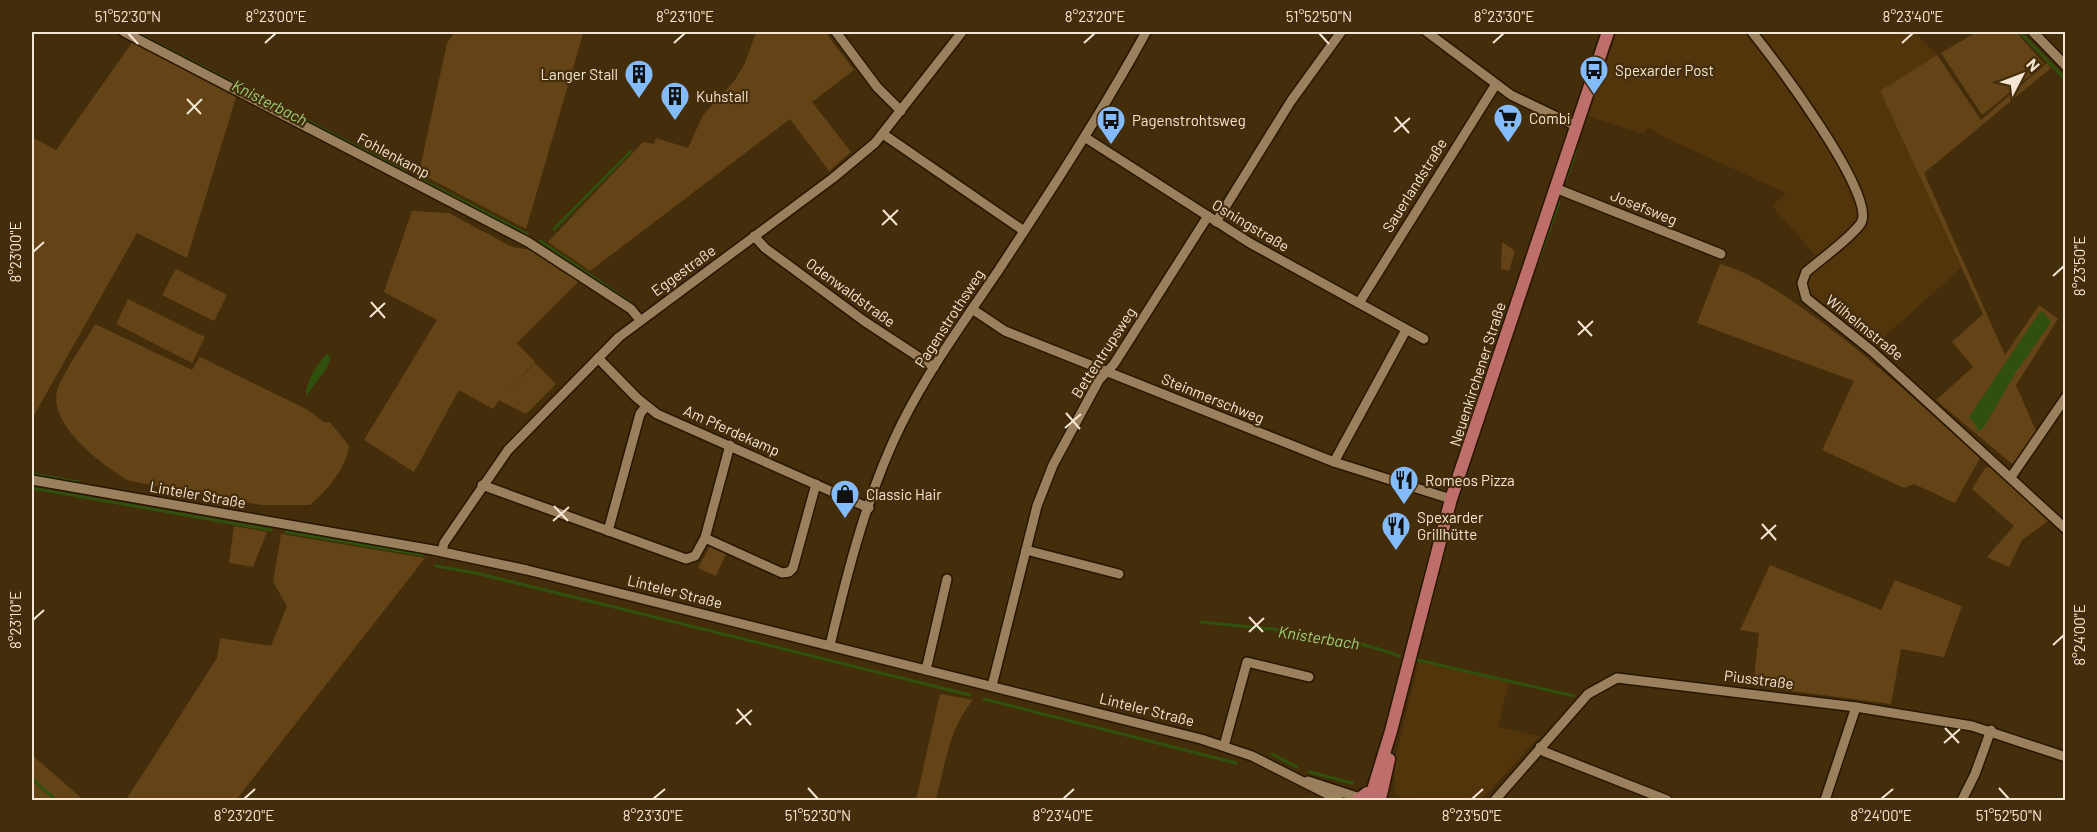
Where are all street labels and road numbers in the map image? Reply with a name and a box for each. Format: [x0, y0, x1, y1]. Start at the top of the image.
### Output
street label: Fohlenkamp [355, 128, 433, 182]
street label: Sauerlandstraße [1378, 135, 1450, 235]
street label: Josefsweg [1608, 185, 1680, 229]
street label: Osningstraße [1209, 195, 1293, 255]
street label: Eggestraße [647, 241, 719, 299]
street label: Odenwaldstraße [803, 254, 899, 330]
street label: Pagenstrothsweg [911, 265, 987, 371]
street label: Wilhelmstraße [1823, 290, 1907, 364]
street label: Neuenkirchener Straße [1445, 299, 1509, 449]
street label: Bettentrupsweg [1067, 303, 1139, 401]
street label: Steinmerschweg [1159, 369, 1267, 427]
street label: Am Pferdekamp [681, 401, 783, 459]
street label: Linteler Straße [149, 477, 247, 511]
street label: Linteler Straße [626, 571, 724, 611]
street label: Piusstraße [1723, 666, 1795, 692]
street label: Linteler Straße [1098, 689, 1196, 729]

